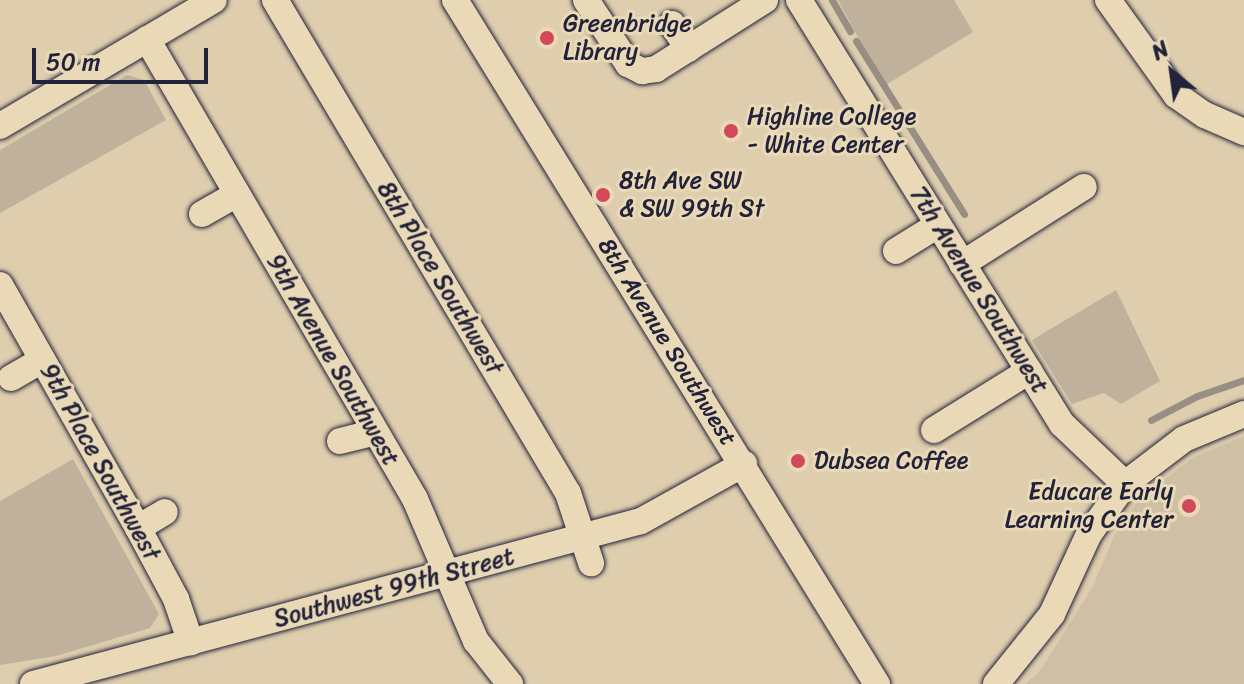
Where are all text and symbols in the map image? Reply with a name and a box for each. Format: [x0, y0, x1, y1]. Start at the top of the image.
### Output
place label: Greenbridge Library [563, 10, 692, 66]
marker: Greenbridge Library [538, 29, 556, 47]
text: N [1144, 30, 1176, 71]
scale bar [36, 32, 212, 82]
north arrow [1132, 32, 1212, 112]
text: 50 m [46, 41, 101, 83]
place label: Highline College - White Center [747, 103, 916, 159]
marker: Highline College - White Center [722, 122, 740, 140]
place label: 8th Ave SW & SW 99th St [619, 167, 765, 223]
street label: 8th Place Southwest [371, 176, 509, 380]
street label: 7th Avenue Southwest [904, 181, 1054, 399]
marker: 8th Ave SW & SW 99th St [594, 186, 612, 204]
street label: 8th Avenue Southwest [591, 233, 743, 451]
street label: 9th Avenue Southwest [261, 249, 405, 471]
street label: 9th Place Southwest [34, 358, 166, 566]
place label: Dubsea Coffee [814, 447, 968, 475]
marker: Dubsea Coffee [789, 452, 807, 470]
place label: Educare Early Learning Center [1004, 478, 1173, 534]
marker: Educare Early Learning Center [1180, 497, 1198, 515]
street label: Southwest 99th Street [271, 542, 517, 634]

